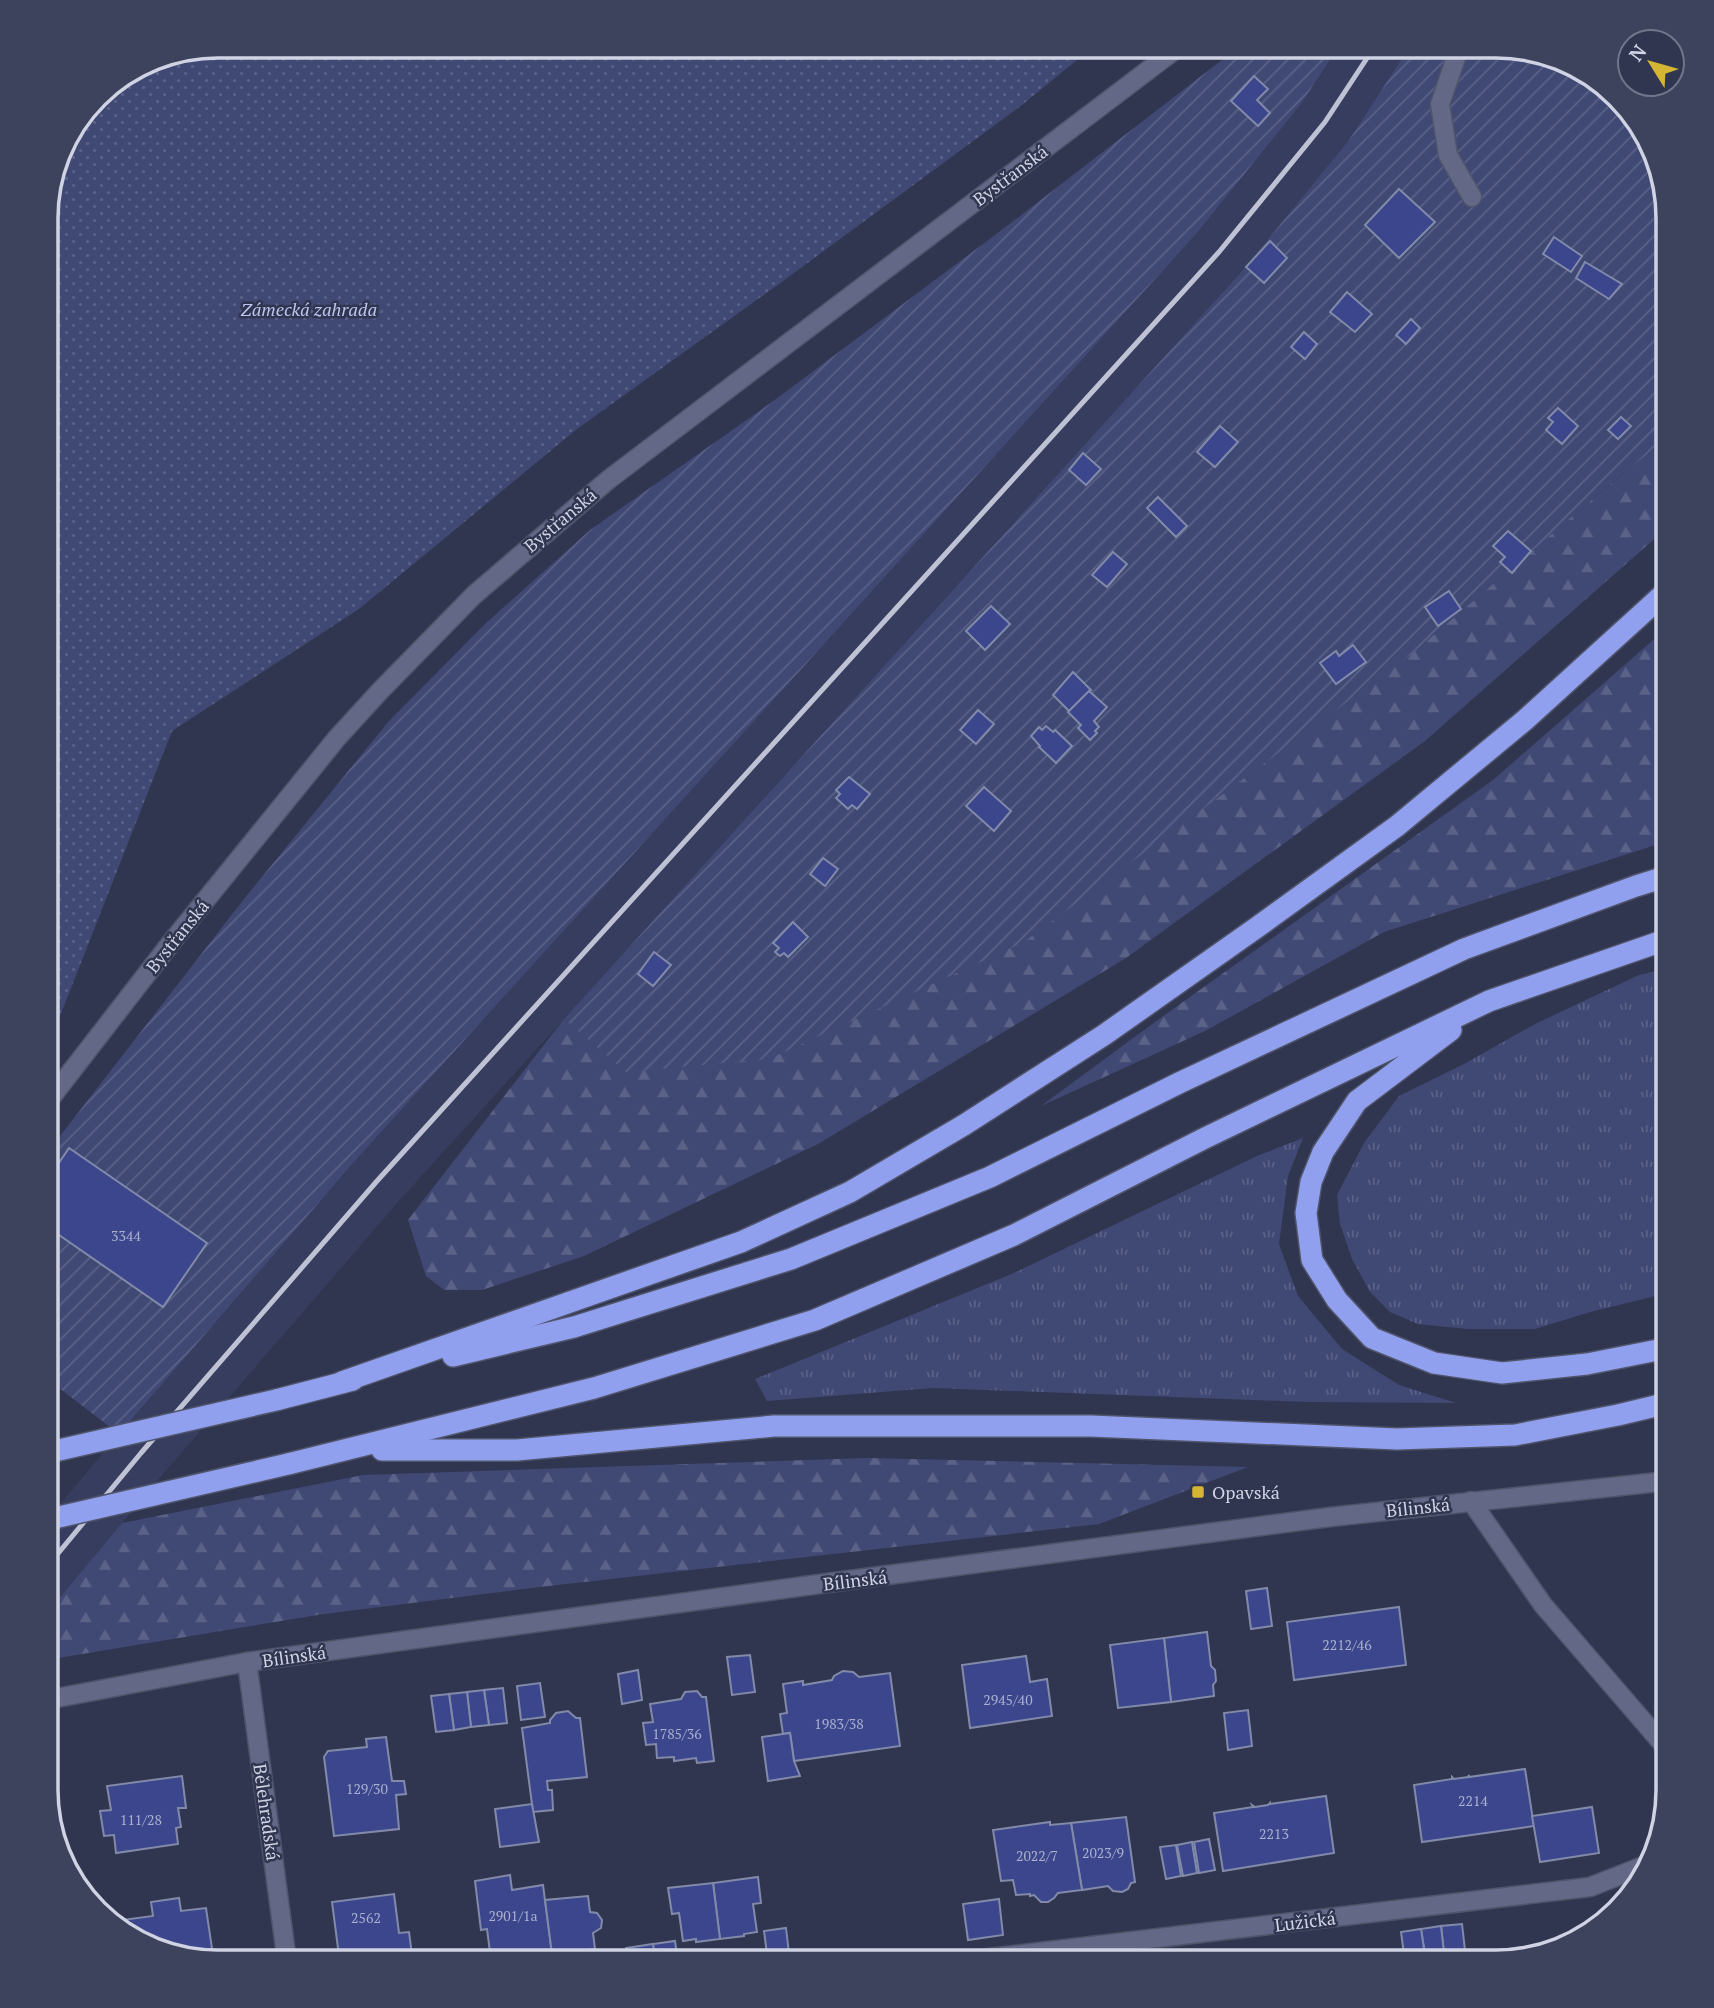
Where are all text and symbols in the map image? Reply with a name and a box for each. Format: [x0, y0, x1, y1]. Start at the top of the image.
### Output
north arrow [1616, 28, 1686, 98]
text: N [1623, 39, 1652, 66]
street label: Bystřanská [968, 139, 1052, 211]
park label: Zámecká zahrada [241, 297, 377, 321]
street label: Bystřanská [519, 483, 601, 557]
street label: Bystřanská [140, 894, 214, 978]
house number: 3344 [111, 1226, 141, 1245]
place label: Opavská [1212, 1480, 1280, 1504]
marker: Opavská [1190, 1484, 1206, 1500]
street label: Bílinská [1385, 1492, 1451, 1522]
street label: Bílinská [822, 1564, 888, 1596]
house number: 2212/46 [1322, 1635, 1372, 1654]
street label: Bílinská [261, 1640, 327, 1672]
house number: 2945/40 [983, 1690, 1033, 1709]
house number: 1983/38 [814, 1714, 864, 1733]
house number: 1785/36 [652, 1724, 702, 1743]
street label: Bělehradská [248, 1762, 286, 1862]
house number: 129/30 [346, 1779, 388, 1798]
house number: 2214 [1458, 1791, 1488, 1810]
house number: 111/28 [120, 1810, 162, 1829]
house number: 2213 [1259, 1824, 1289, 1843]
house number: 2023/9 [1082, 1843, 1124, 1862]
house number: 2022/7 [1016, 1846, 1058, 1865]
street label: Lužická [1273, 1905, 1337, 1937]
house number: 2901/1a [488, 1906, 538, 1925]
house number: 2562 [351, 1908, 381, 1927]

